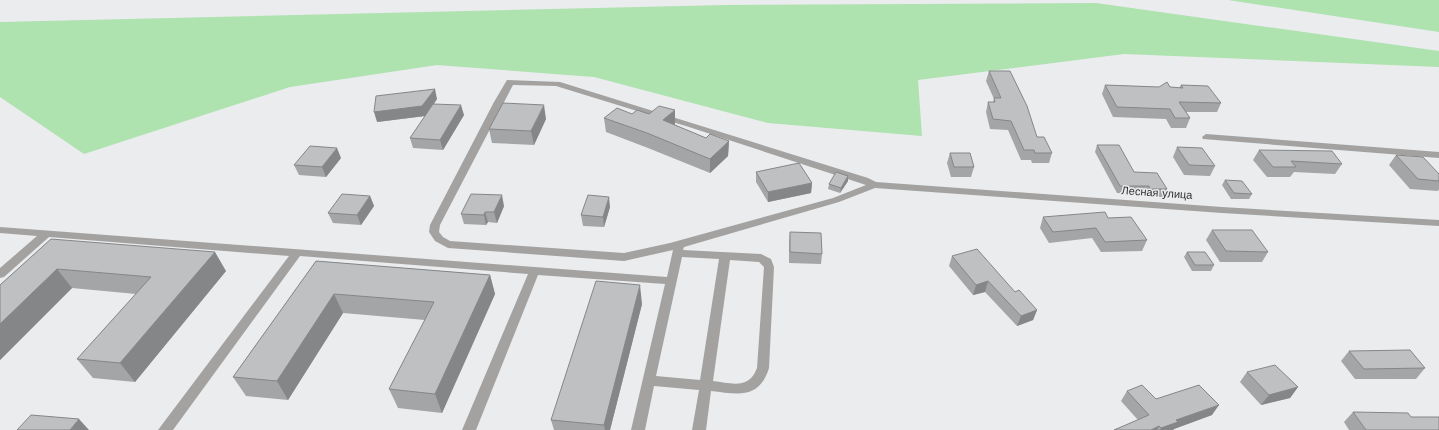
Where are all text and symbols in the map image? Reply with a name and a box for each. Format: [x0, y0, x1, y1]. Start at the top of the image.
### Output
street label: Лесная улица [1121, 184, 1194, 202]

